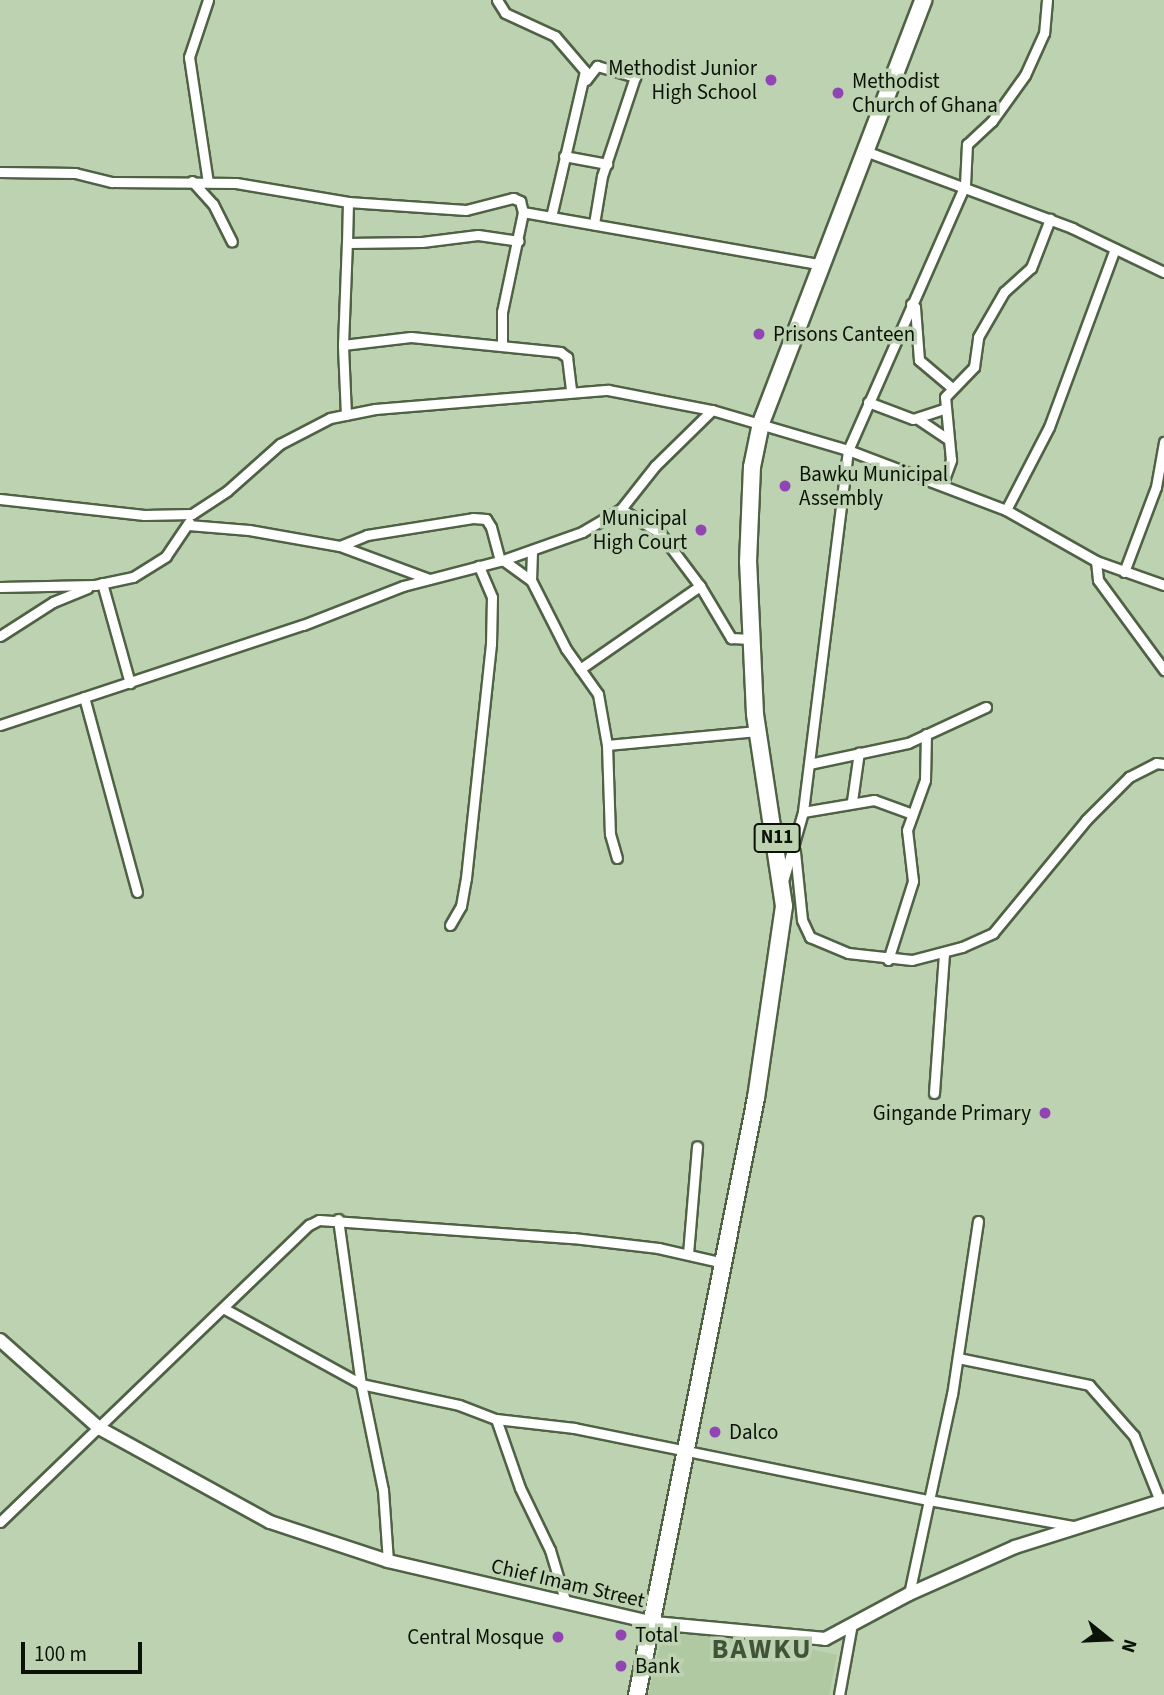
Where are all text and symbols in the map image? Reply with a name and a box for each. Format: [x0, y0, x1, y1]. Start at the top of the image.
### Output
place label: Methodist Junior High School [608, 55, 757, 105]
place label: Methodist Church of Ghana [852, 68, 998, 118]
marker: Methodist Junior High School [763, 72, 779, 88]
marker: Methodist Church of Ghana [830, 85, 846, 101]
place label: Prisons Canteen [773, 321, 915, 347]
marker: Prisons Canteen [751, 326, 767, 342]
place label: Bawku Municipal Assembly [799, 461, 948, 511]
marker: Bawku Municipal Assembly [777, 478, 793, 494]
place label: Municipal High Court [593, 505, 687, 555]
marker: Municipal High Court [693, 522, 709, 538]
road number: N11 [752, 822, 802, 853]
place label: Gingande Primary [873, 1100, 1031, 1126]
marker: Gingande Primary [1037, 1105, 1053, 1121]
place label: Dalco [729, 1419, 778, 1445]
marker: Dalco [707, 1424, 723, 1440]
street label: Chief Imam Street [489, 1553, 647, 1613]
north arrow [1073, 1604, 1143, 1674]
place label: Total [635, 1622, 678, 1648]
place label: Central Mosque [407, 1624, 544, 1650]
marker: Total [613, 1627, 629, 1643]
scale bar [24, 1628, 145, 1672]
marker: Central Mosque [550, 1629, 566, 1645]
district label: BAWKU [712, 1632, 812, 1666]
text: N [1114, 1635, 1143, 1656]
text: 100 m [34, 1639, 87, 1669]
place label: Bank [635, 1653, 680, 1679]
marker: Bank [613, 1658, 629, 1674]

